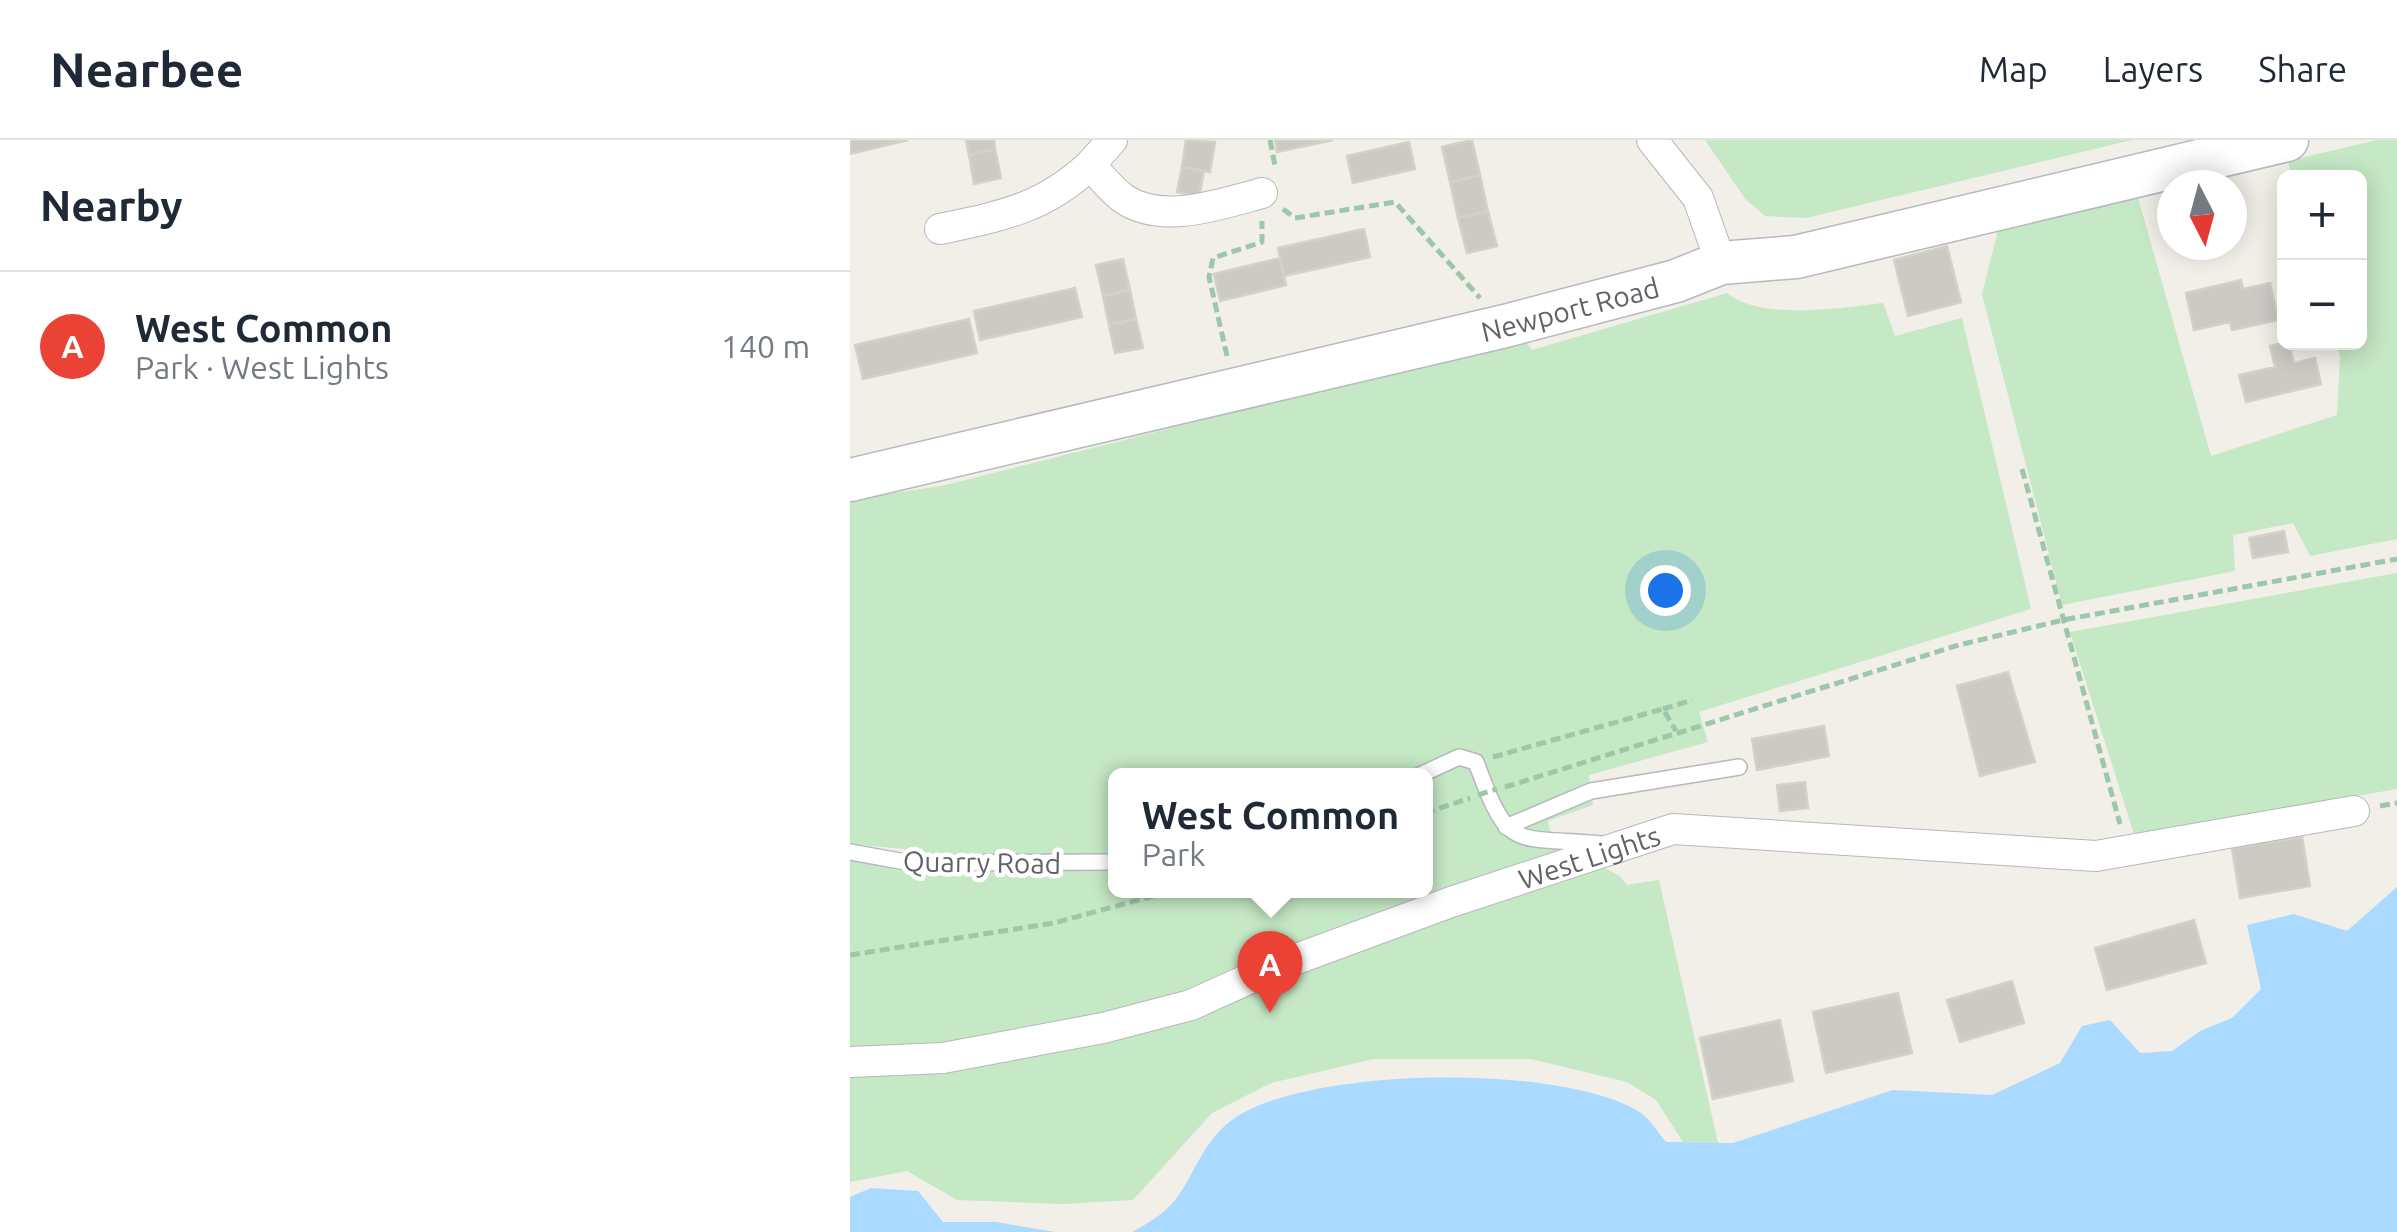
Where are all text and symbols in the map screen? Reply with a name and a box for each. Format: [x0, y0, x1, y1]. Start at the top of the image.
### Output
text: Nearbee [50, 42, 243, 96]
text: Map [1979, 49, 2048, 89]
text: Layers [2103, 49, 2203, 89]
text: Share [2258, 49, 2347, 89]
north arrow [2157, 170, 2247, 260]
map controls [2277, 170, 2367, 350]
button: + [2277, 170, 2367, 260]
text: Nearby [40, 182, 183, 229]
button: − [2277, 260, 2367, 350]
street label: Newport Road [1478, 271, 1662, 347]
text: West Common [135, 307, 392, 349]
text: A [61, 328, 84, 364]
text: 140 m [721, 328, 810, 364]
text: Park · West Lights [135, 349, 389, 385]
your location [1640, 565, 1691, 616]
popup [1108, 768, 1433, 898]
text: West Common [1142, 794, 1399, 836]
street label: West Lights [1514, 819, 1664, 894]
text: Park [1142, 836, 1205, 872]
street label: Quarry Road [903, 845, 1061, 879]
pin: A [1238, 930, 1302, 1013]

